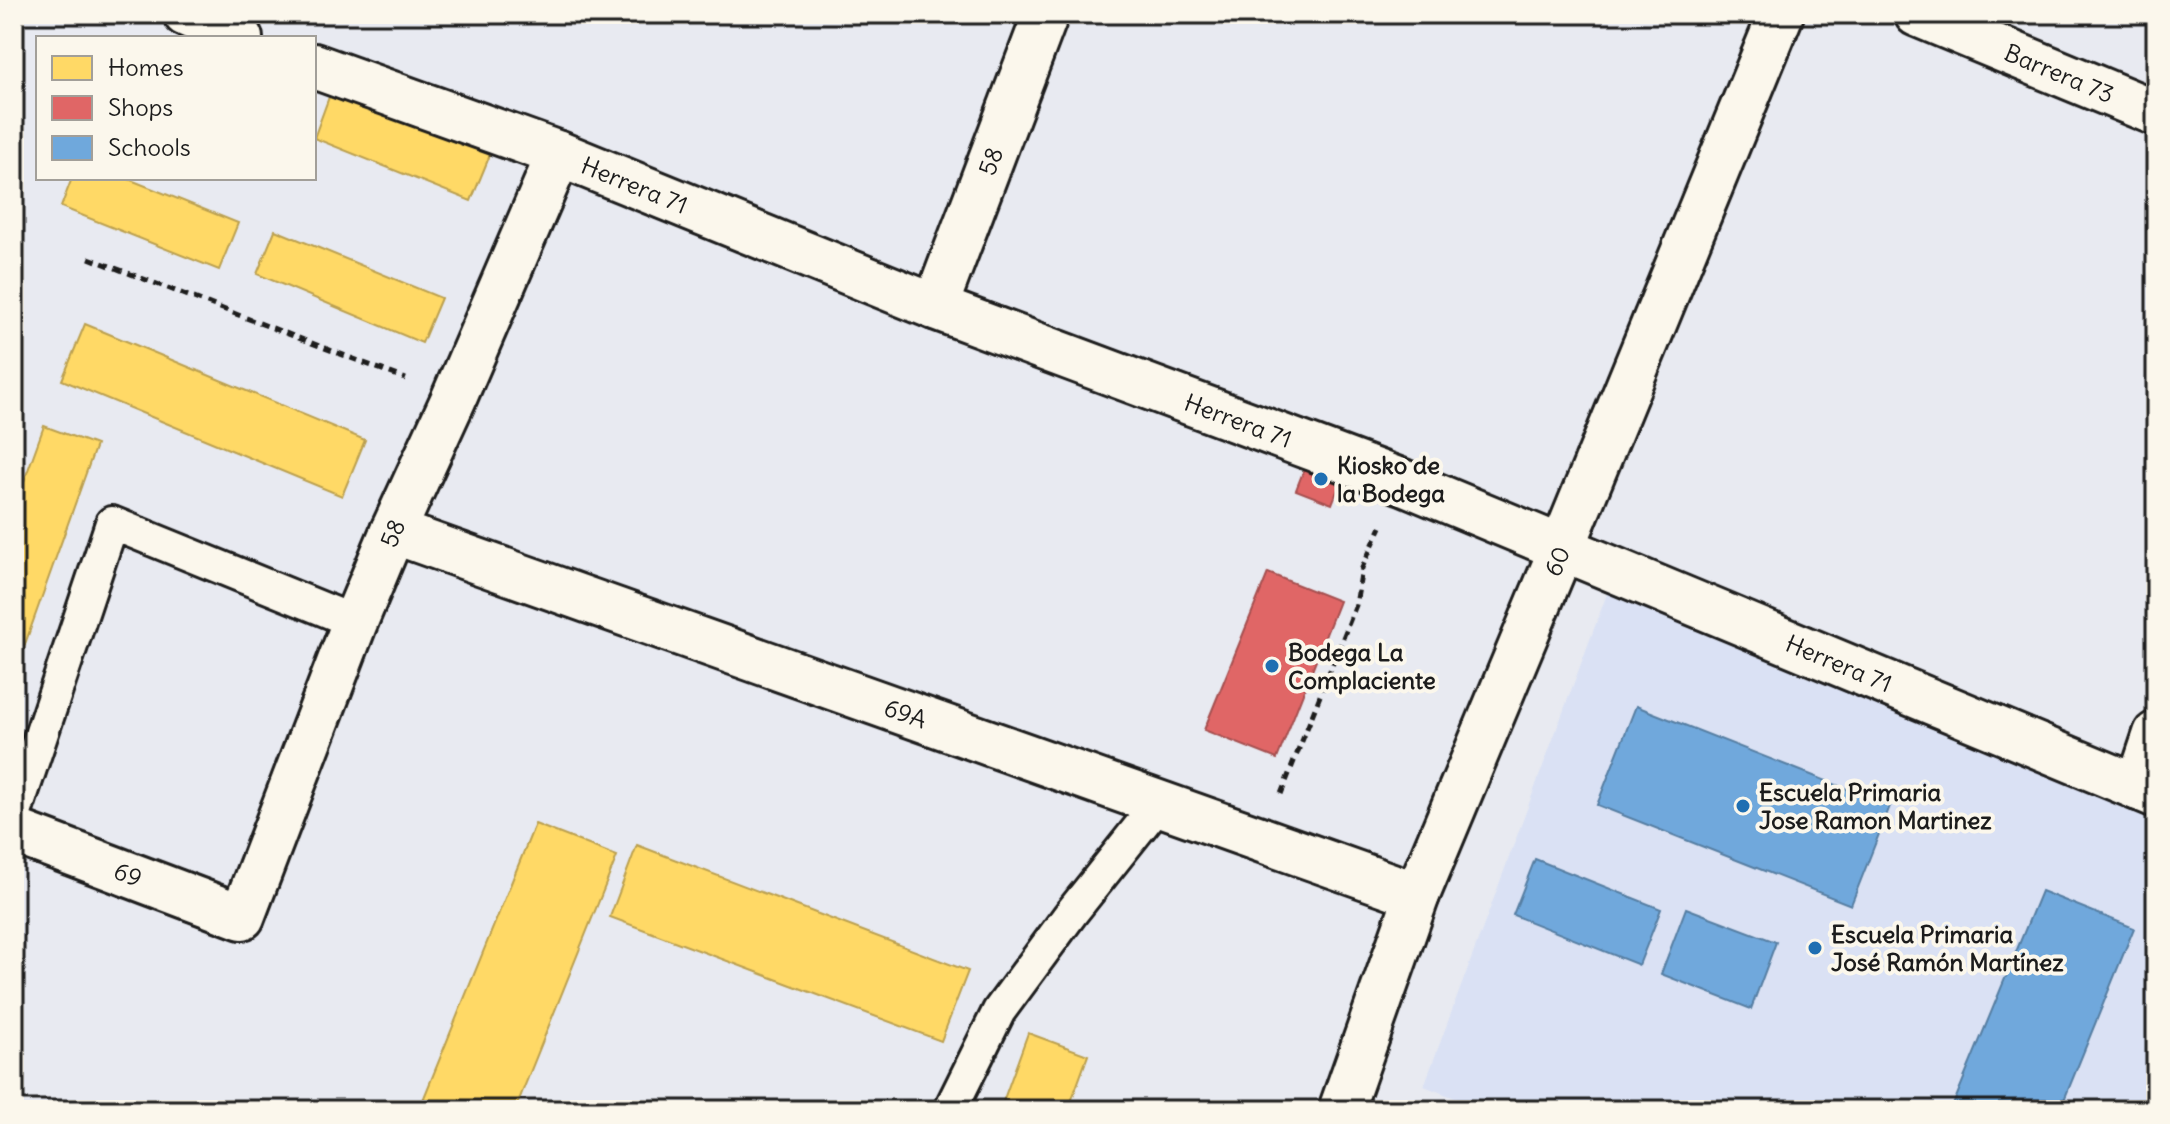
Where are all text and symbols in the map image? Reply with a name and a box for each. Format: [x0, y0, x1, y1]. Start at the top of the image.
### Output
legend [36, 36, 316, 180]
street label: Barrera 73 [2000, 37, 2118, 109]
text: Homes [108, 52, 184, 82]
text: Shops [108, 92, 173, 122]
text: Schools [108, 132, 191, 162]
street label: 58 [971, 143, 1009, 179]
street label: Herrera 71 [577, 150, 692, 220]
street label: Herrera 71 [1180, 387, 1296, 454]
place label: Kiosko de la Bodega [1337, 450, 1445, 508]
marker: Kiosko de la Bodega [1312, 470, 1330, 488]
street label: 58 [373, 514, 411, 552]
street label: 60 [1537, 542, 1576, 580]
street label: Herrera 71 [1781, 628, 1896, 699]
place label: Bodega La Complaciente [1288, 637, 1436, 695]
marker: Bodega La Complaciente [1263, 657, 1281, 675]
street label: 69A [880, 692, 931, 735]
place label: Escuela Primaria Jose Ramon Martinez [1759, 777, 1992, 835]
marker: Escuela Primaria Jose Ramon Martinez [1734, 797, 1752, 815]
street label: 69 [110, 855, 146, 893]
place label: Escuela Primaria José Ramón Martínez [1831, 919, 2064, 977]
marker: Escuela Primaria José Ramón Martínez [1806, 939, 1824, 957]

